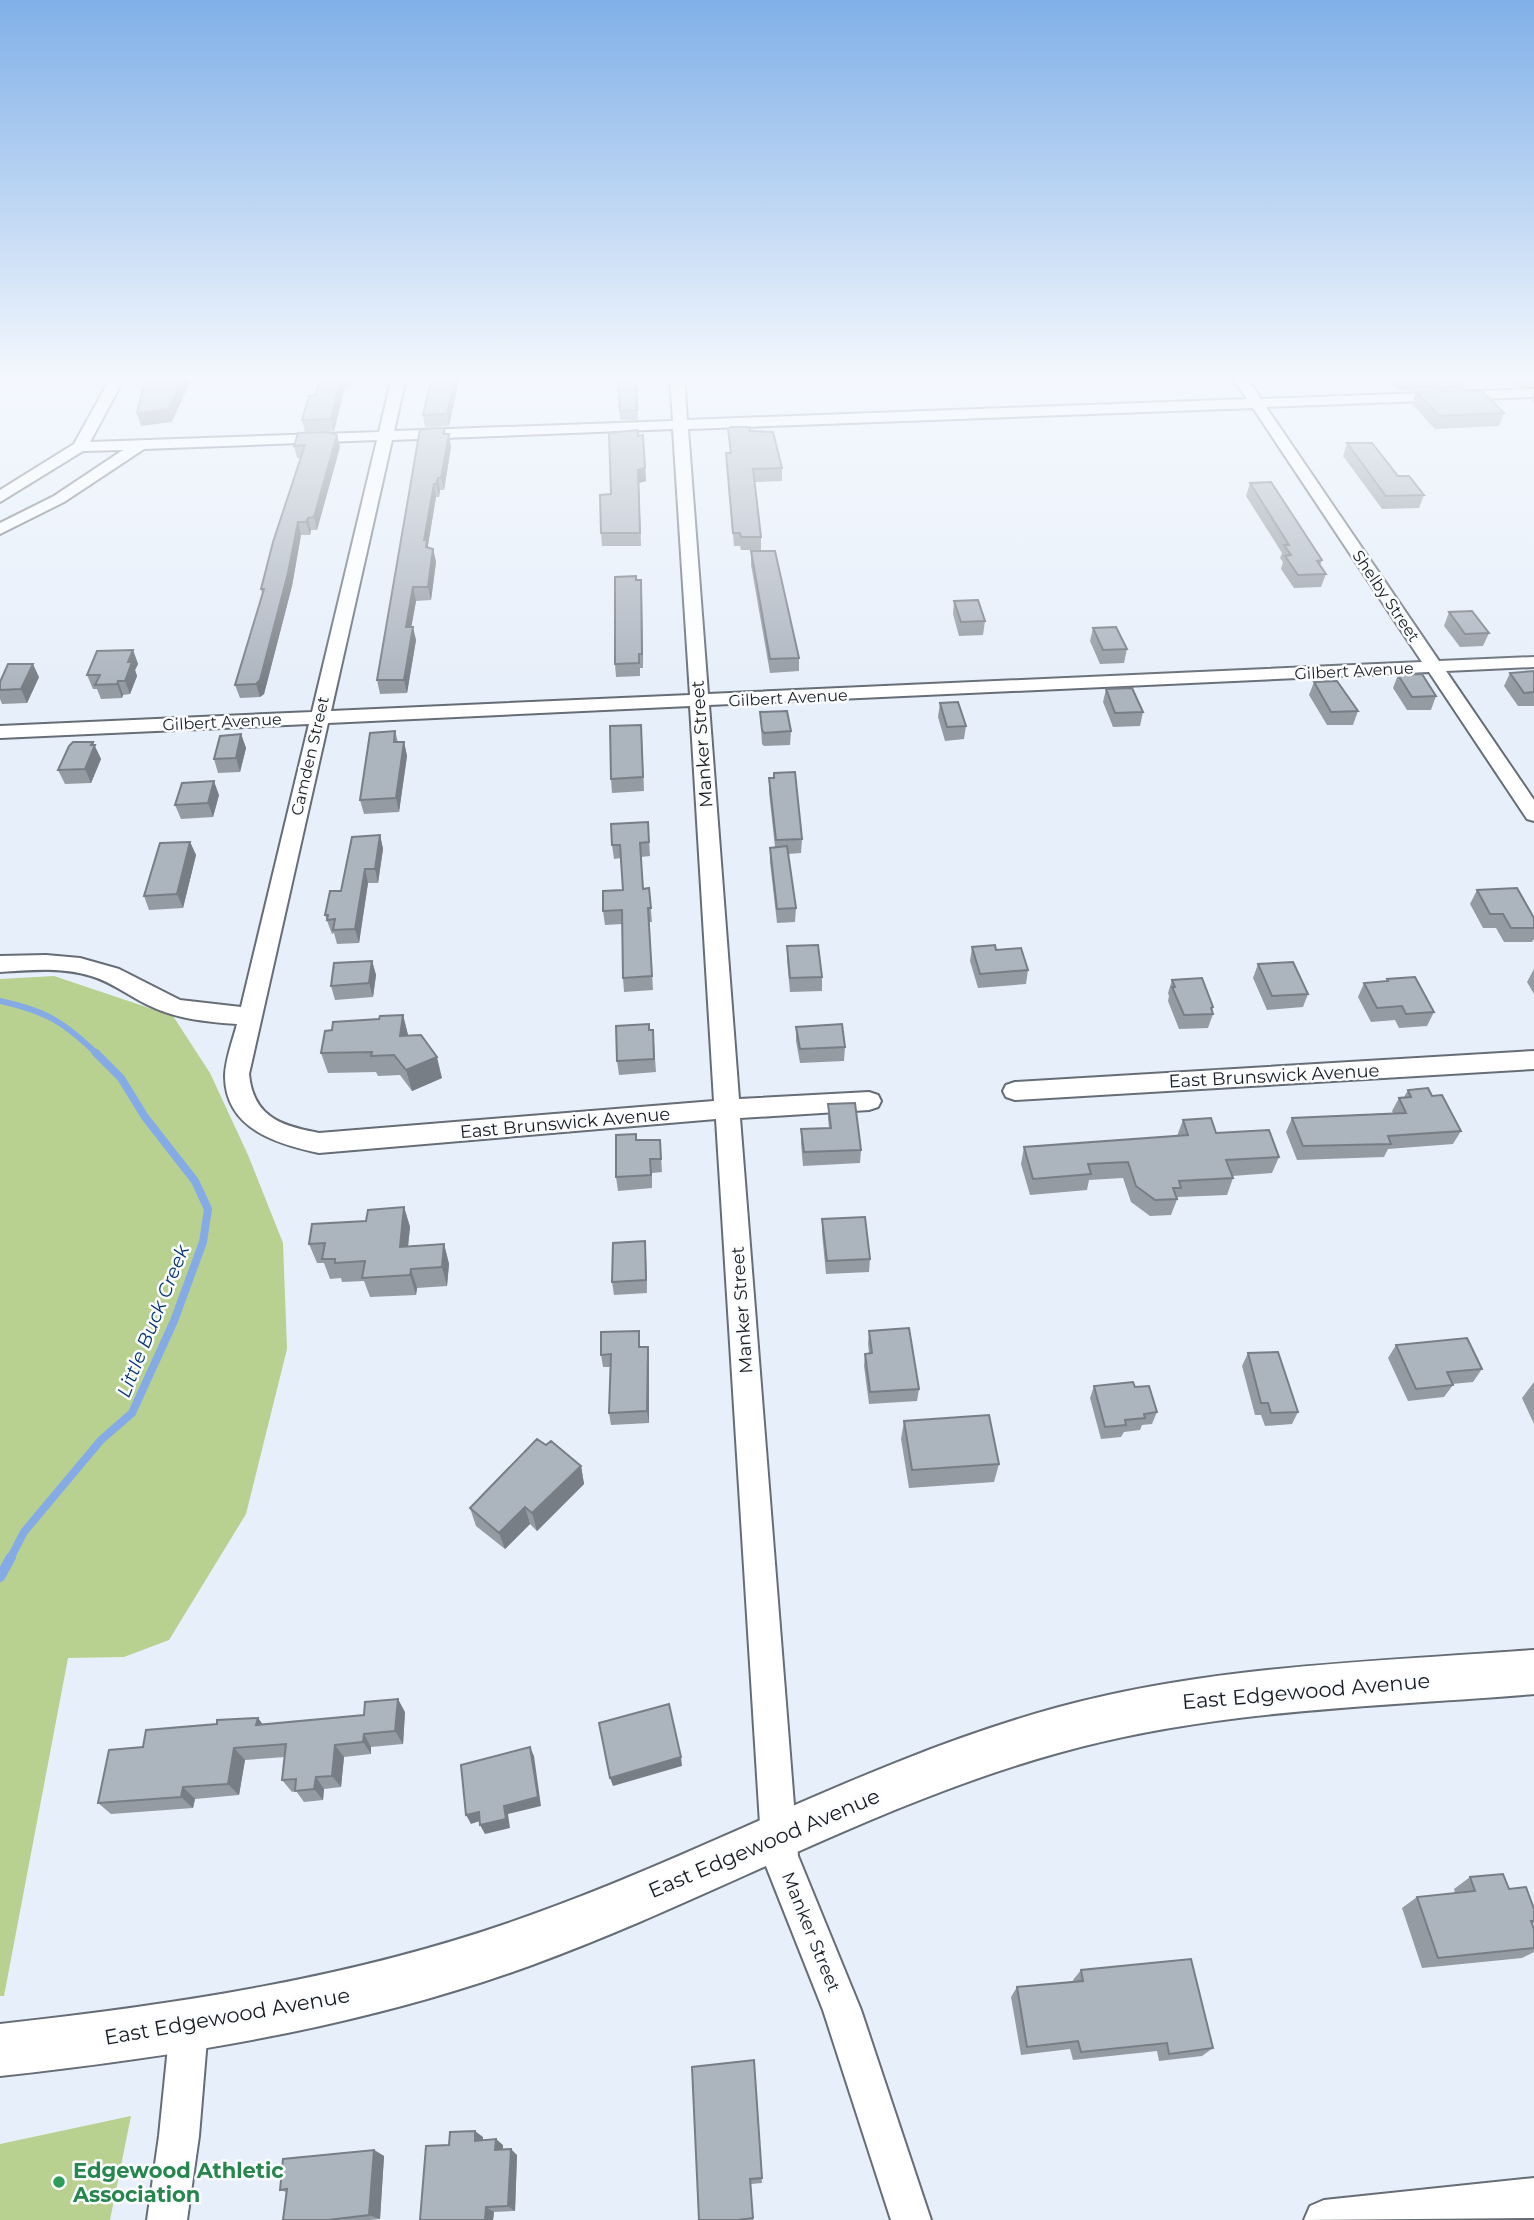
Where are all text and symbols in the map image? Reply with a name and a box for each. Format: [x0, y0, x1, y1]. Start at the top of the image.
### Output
street label: Shelby Street [1348, 547, 1424, 646]
street label: Gilbert Avenue [1294, 658, 1414, 684]
street label: Manker Street [687, 680, 717, 808]
street label: Gilbert Avenue [728, 685, 848, 711]
street label: Camden Street [287, 694, 333, 817]
street label: Gilbert Avenue [162, 709, 282, 735]
street label: East Brunswick Avenue [1168, 1059, 1380, 1093]
street label: East Brunswick Avenue [459, 1103, 671, 1143]
water label: Little Buck Creek [112, 1241, 194, 1401]
street label: Manker Street [727, 1246, 757, 1374]
street label: East Edgewood Avenue [1181, 1668, 1431, 1714]
street label: East Edgewood Avenue [645, 1783, 883, 1903]
street label: Manker Street [777, 1869, 845, 1995]
street label: East Edgewood Avenue [102, 1982, 352, 2050]
place label: Edgewood Athletic Association [72, 2158, 284, 2207]
marker: Edgewood Athletic Association [51, 2174, 67, 2190]

